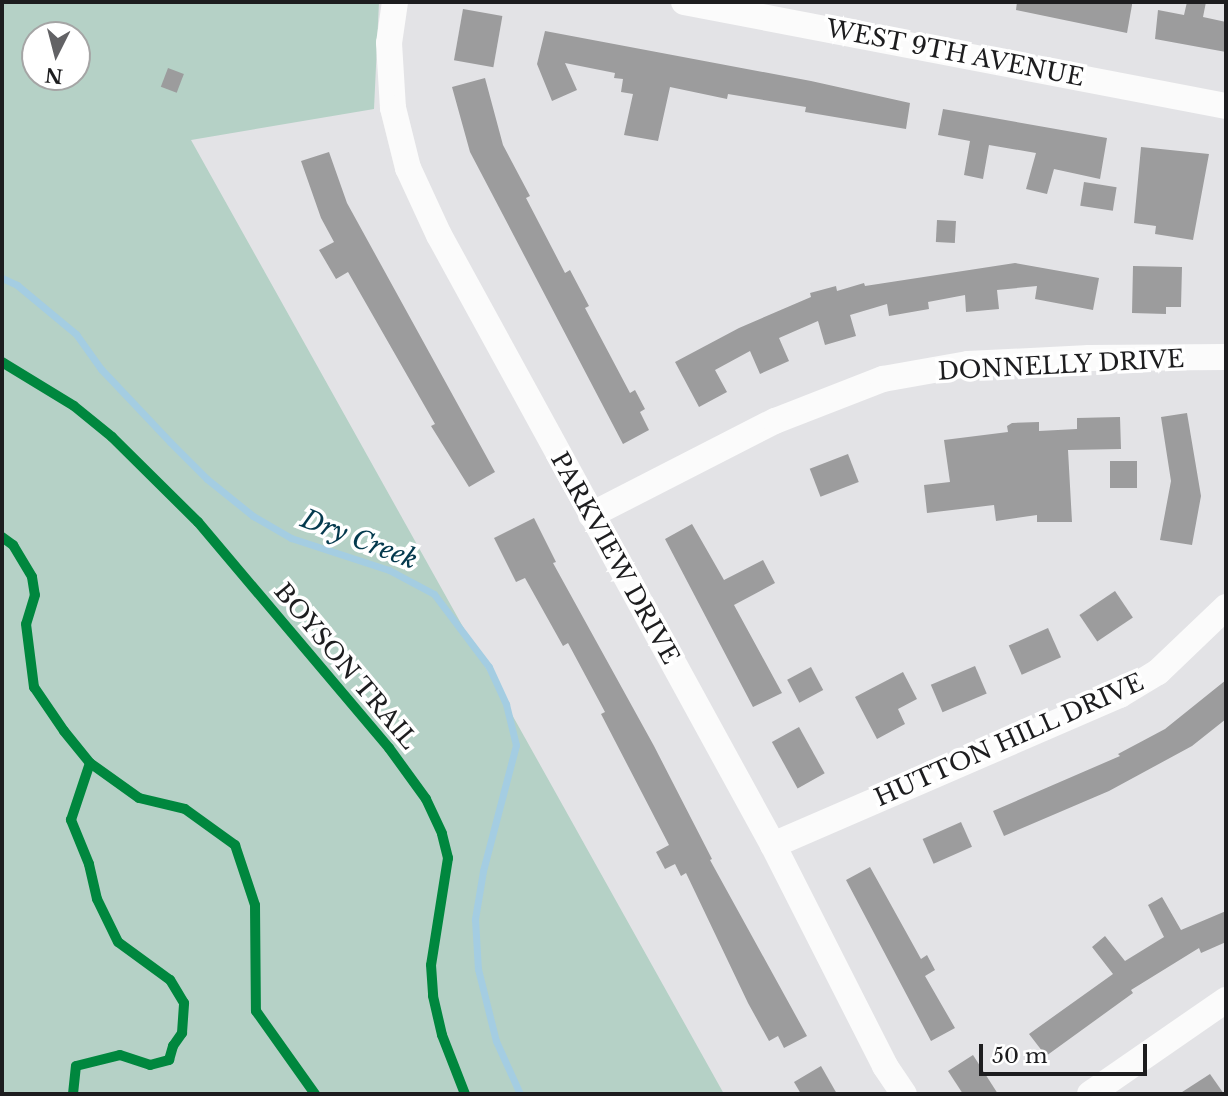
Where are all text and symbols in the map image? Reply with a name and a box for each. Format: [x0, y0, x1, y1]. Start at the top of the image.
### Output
street label: WEST 9TH AVENUE [823, 14, 1087, 92]
north arrow [21, 21, 91, 91]
text: N [44, 63, 64, 88]
street label: DONNELLY DRIVE [937, 344, 1185, 386]
street label: PARKVIEW DRIVE [545, 447, 685, 669]
water label: Dry Creek [297, 504, 421, 576]
street label: BOYSON TRAIL [268, 577, 424, 755]
street label: HUTTON HILL DRIVE [870, 667, 1148, 813]
scale bar [983, 1030, 1151, 1074]
text: 50 m [992, 1043, 1047, 1069]

